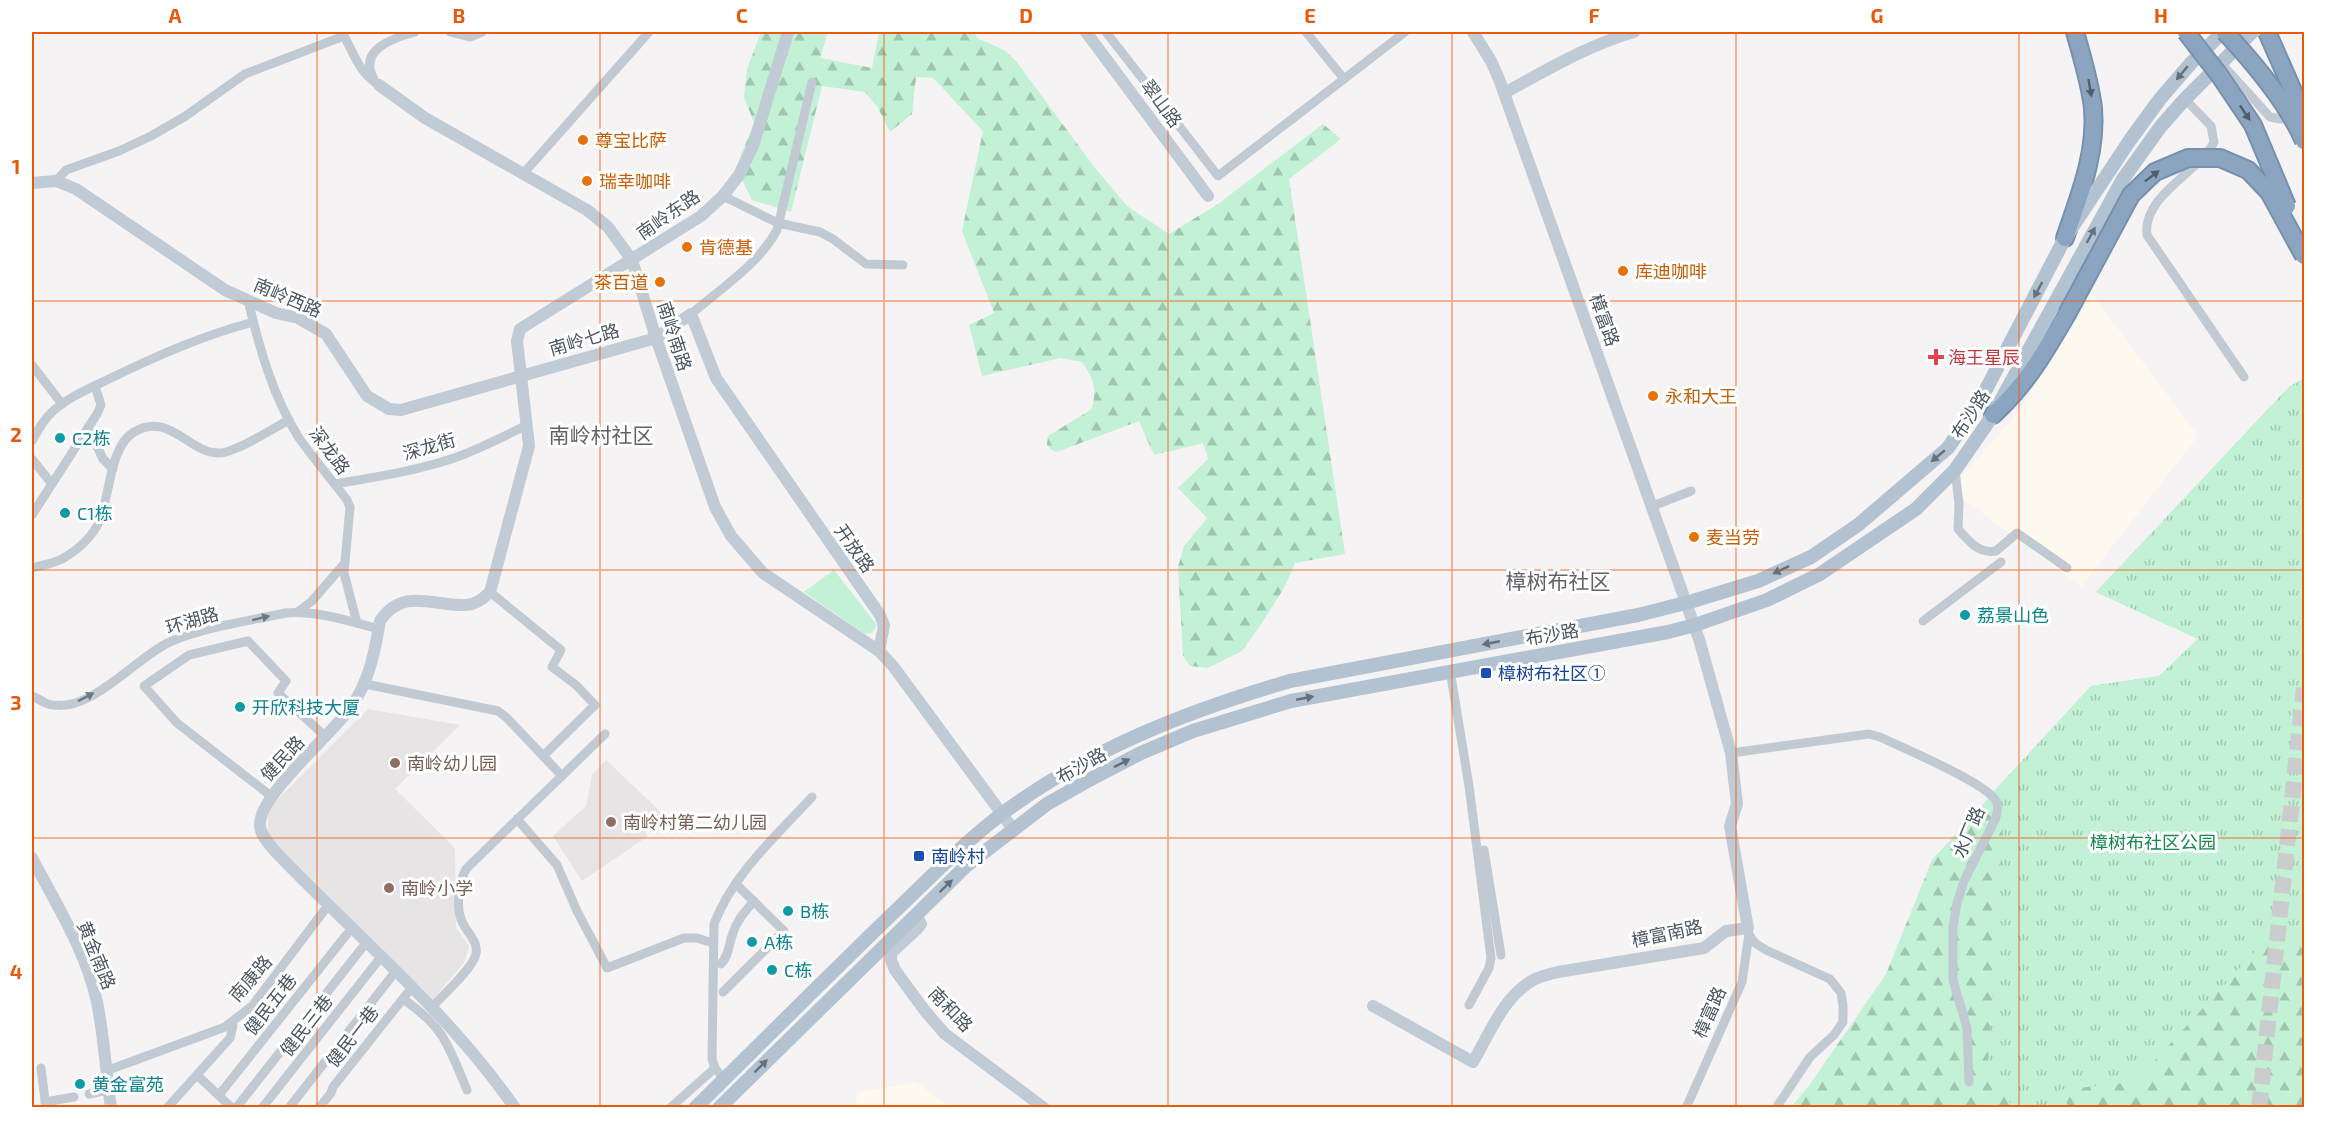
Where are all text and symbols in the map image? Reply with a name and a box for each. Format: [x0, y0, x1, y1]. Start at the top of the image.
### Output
text: A [168, 3, 182, 27]
text: B [453, 3, 465, 27]
text: C [736, 3, 748, 27]
text: D [1019, 3, 1033, 27]
text: E [1304, 3, 1316, 27]
text: F [1588, 3, 1600, 27]
text: G [1871, 3, 1883, 27]
text: H [2154, 3, 2168, 27]
one-way arrow [2176, 65, 2189, 80]
street label: 翠山路 [1137, 75, 1187, 131]
one-way arrow [2085, 79, 2094, 98]
one-way arrow [2239, 105, 2250, 121]
place label: 尊宝比萨 [595, 129, 667, 151]
marker: 尊宝比萨 [576, 133, 590, 147]
text: 1 [12, 154, 20, 178]
place label: 瑞幸咖啡 [599, 170, 671, 192]
one-way arrow [2144, 170, 2159, 182]
marker: 瑞幸咖啡 [580, 174, 594, 188]
street label: 南岭东路 [632, 184, 704, 244]
one-way arrow [2086, 226, 2096, 243]
place label: 肯德基 [699, 236, 753, 258]
marker: 肯德基 [680, 240, 694, 254]
place label: 库迪咖啡 [1635, 260, 1707, 282]
marker: 库迪咖啡 [1616, 264, 1630, 278]
place label: 茶百道 [594, 271, 648, 293]
street label: 南岭西路 [251, 273, 325, 321]
marker: 茶百道 [653, 275, 667, 289]
one-way arrow [2033, 282, 2043, 299]
street label: 樟富路 [1585, 291, 1625, 349]
street label: 南岭南路 [653, 298, 697, 374]
street label: 南岭七路 [546, 319, 622, 359]
place label: 海王星辰 [1948, 346, 2020, 368]
marker: 海王星辰 [1929, 350, 1943, 364]
place label: 永和大王 [1665, 385, 1737, 407]
street label: 布沙路 [1946, 385, 1994, 443]
marker: 永和大王 [1646, 389, 1660, 403]
text: 2 [10, 422, 22, 446]
street label: 深龙路 [305, 422, 355, 478]
district label: 南岭村社区 [549, 422, 654, 447]
place label: C2栋 [72, 427, 110, 449]
street label: 深龙街 [400, 428, 458, 464]
marker: C2栋 [53, 431, 67, 445]
one-way arrow [1930, 450, 1946, 463]
place label: C1栋 [77, 502, 112, 524]
marker: C1栋 [58, 506, 72, 520]
street label: 开放路 [831, 520, 879, 576]
place label: 麦当劳 [1706, 526, 1760, 548]
marker: 麦当劳 [1687, 530, 1701, 544]
one-way arrow [1772, 566, 1789, 575]
district label: 樟树布社区 [1506, 568, 1611, 593]
street label: 环湖路 [163, 602, 221, 638]
place label: 荔景山色 [1977, 604, 2049, 626]
marker: 荔景山色 [1958, 608, 1972, 622]
one-way arrow [252, 613, 270, 623]
street label: 布沙路 [1524, 618, 1580, 650]
one-way arrow [1481, 639, 1500, 648]
place label: 樟树布社区① [1498, 662, 1606, 684]
marker: 樟树布社区① [1479, 666, 1493, 680]
text: 3 [10, 690, 22, 714]
one-way arrow [78, 693, 95, 702]
one-way arrow [1296, 693, 1315, 702]
place label: 开欣科技大厦 [252, 696, 360, 718]
marker: 开欣科技大厦 [233, 700, 247, 714]
street label: 健民路 [256, 731, 308, 785]
street label: 布沙路 [1052, 742, 1110, 788]
place label: 南岭幼儿园 [407, 752, 497, 774]
marker: 南岭幼儿园 [388, 756, 402, 770]
one-way arrow [1113, 758, 1130, 768]
street label: 水厂路 [1947, 803, 1989, 861]
place label: 南岭村第二幼儿园 [623, 811, 767, 833]
marker: 南岭村第二幼儿园 [604, 815, 618, 829]
park label: 樟树布社区公园 [2090, 831, 2216, 853]
place label: 南岭村 [931, 845, 985, 867]
marker: 南岭村 [912, 849, 926, 863]
place label: 南岭小学 [401, 877, 473, 899]
one-way arrow [938, 880, 952, 894]
marker: 南岭小学 [382, 881, 396, 895]
place label: B栋 [800, 900, 829, 922]
marker: B栋 [781, 904, 795, 918]
street label: 樟富南路 [1629, 915, 1705, 951]
street label: 黄金南路 [73, 918, 121, 992]
place label: A栋 [764, 931, 793, 953]
marker: A栋 [745, 935, 759, 949]
street label: 南康路 [224, 950, 276, 1006]
text: 4 [10, 959, 23, 983]
place label: C栋 [784, 959, 812, 981]
marker: C栋 [765, 963, 779, 977]
street label: 健民五巷 [239, 969, 301, 1039]
street label: 南和路 [924, 982, 978, 1036]
street label: 樟富路 [1688, 983, 1730, 1041]
street label: 健民三巷 [275, 990, 337, 1060]
street label: 健民一巷 [321, 1001, 383, 1071]
one-way arrow [753, 1060, 767, 1074]
place label: 黄金富苑 [92, 1073, 164, 1095]
marker: 黄金富苑 [73, 1077, 87, 1091]

